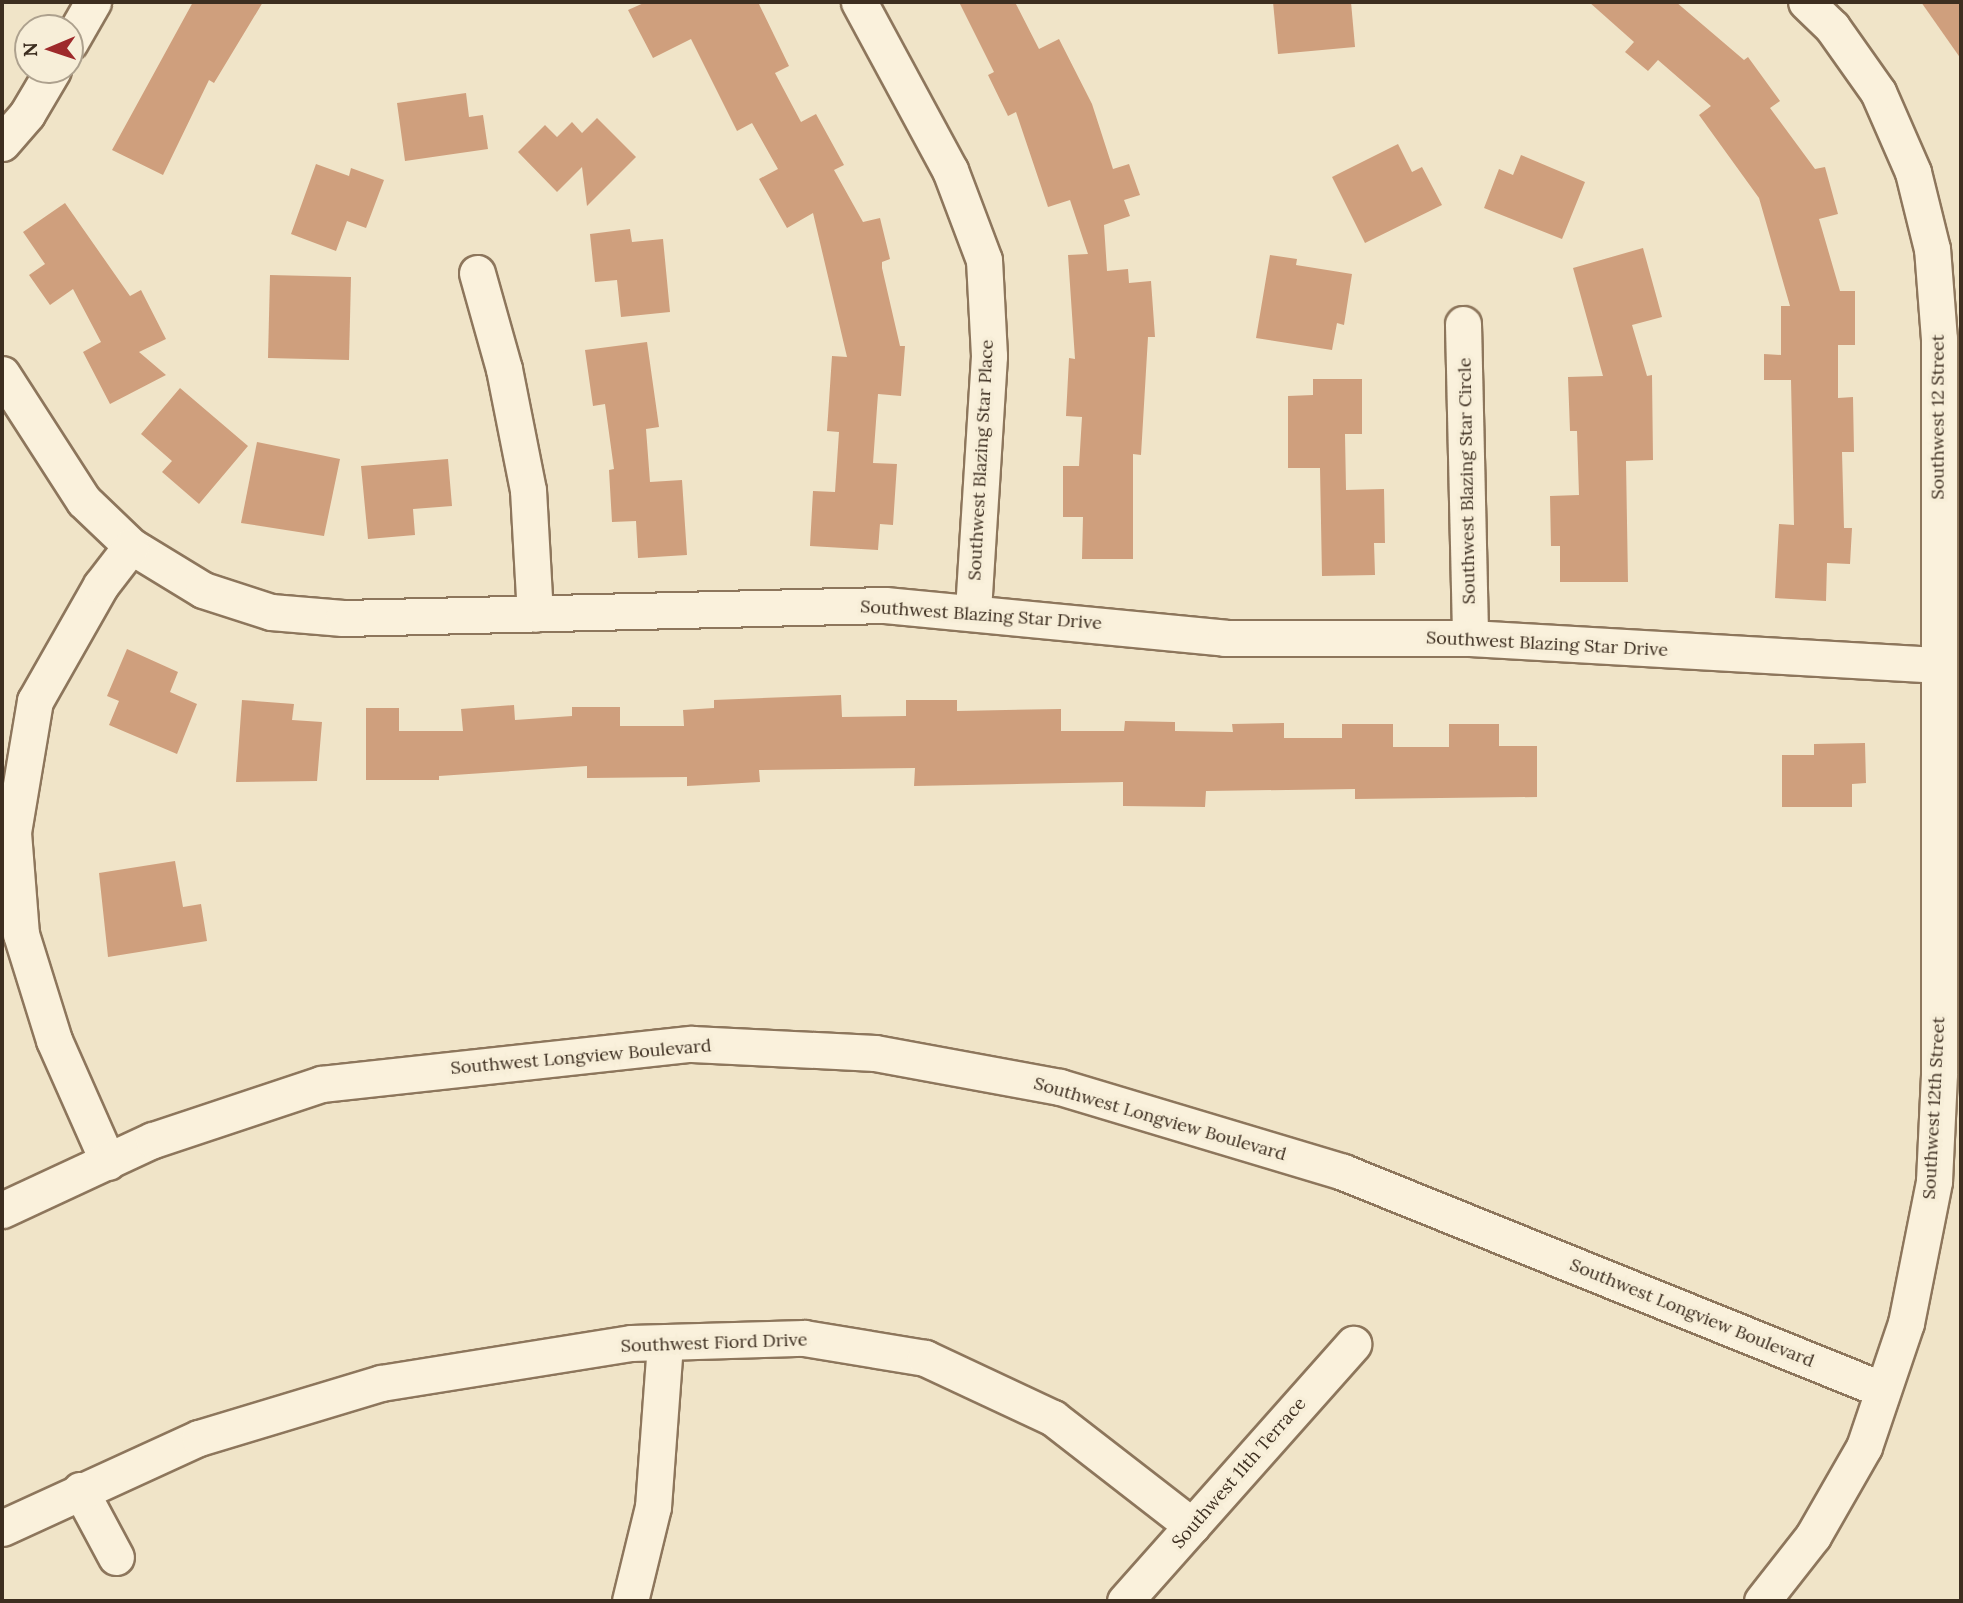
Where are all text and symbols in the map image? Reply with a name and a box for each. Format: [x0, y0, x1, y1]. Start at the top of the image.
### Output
north arrow [14, 14, 84, 84]
text: N [18, 42, 42, 57]
street label: Southwest 12 Street [1927, 334, 1949, 500]
street label: Southwest Blazing Star Place [964, 339, 998, 581]
street label: Southwest Blazing Star Circle [1454, 357, 1480, 605]
street label: Southwest Blazing Star Drive [859, 596, 1103, 634]
street label: Southwest Blazing Star Drive [1426, 627, 1668, 661]
street label: Southwest 12th Street [1918, 1016, 1950, 1200]
street label: Southwest Longview Boulevard [450, 1035, 712, 1079]
street label: Southwest Longview Boulevard [1031, 1073, 1289, 1165]
street label: Southwest Longview Boulevard [1567, 1254, 1817, 1372]
street label: Southwest Fiord Drive [620, 1329, 808, 1357]
street label: Southwest 11th Terrace [1168, 1393, 1310, 1553]

